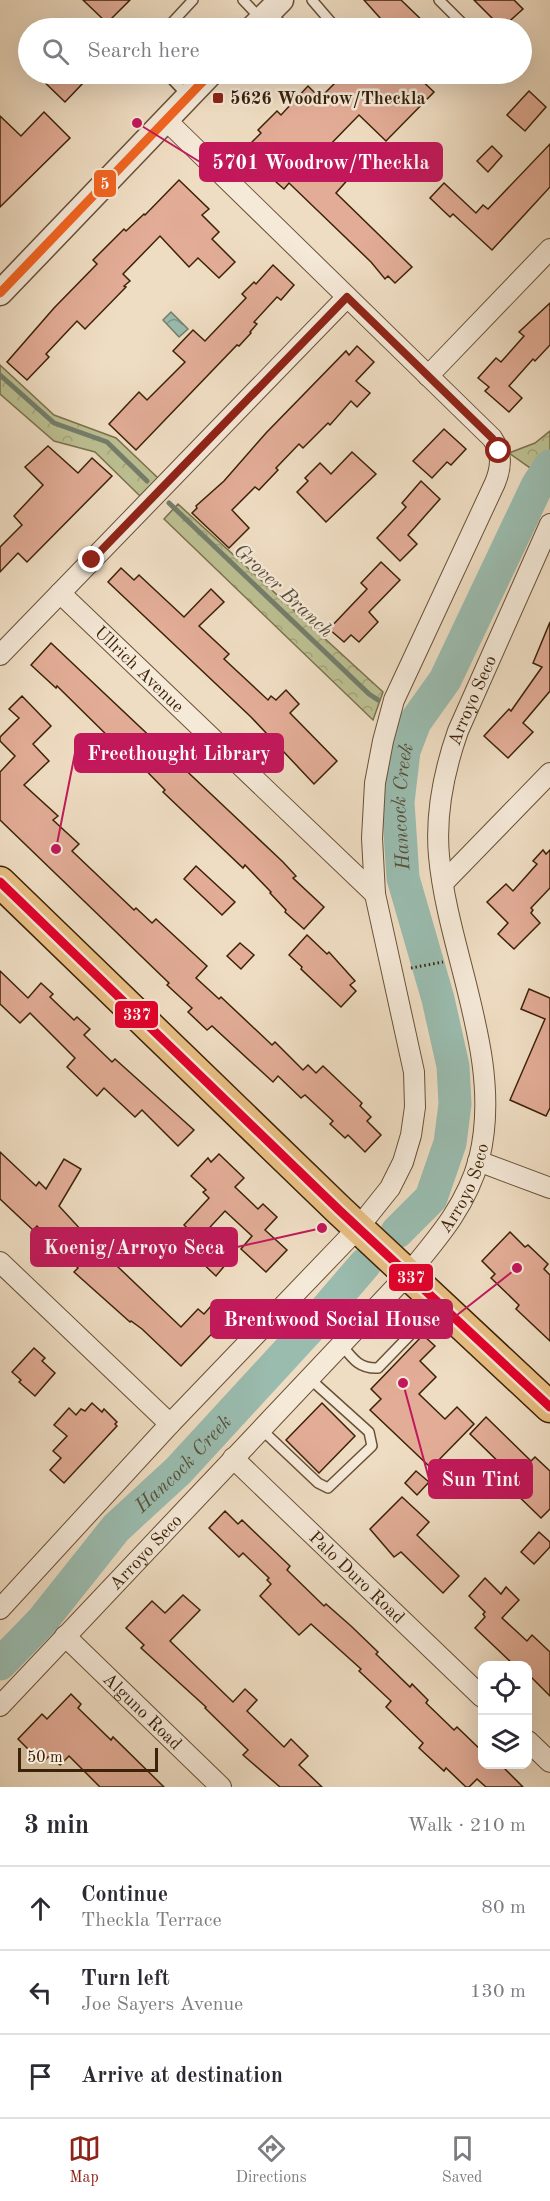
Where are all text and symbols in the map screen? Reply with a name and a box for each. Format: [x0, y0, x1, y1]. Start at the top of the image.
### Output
search box [18, 18, 532, 84]
icon: search [39, 35, 72, 68]
text: Search here [87, 40, 200, 62]
place label: 5626 Woodrow/Theckla [230, 90, 426, 108]
marker: 5626 Woodrow/Theckla [211, 91, 225, 105]
callout: 5701 Woodrow/Theckla [200, 143, 442, 181]
text: 5701 Woodrow/Theckla [212, 153, 430, 174]
line badge: 5 [93, 169, 117, 198]
text: 5 [100, 177, 110, 193]
route start [485, 437, 511, 463]
water label: Grover Branch [229, 541, 336, 642]
route end [78, 546, 104, 572]
street label: Ullrich Avenue [91, 623, 187, 716]
street label: Arroyo Seco [446, 653, 500, 748]
callout: Freethought Library [75, 734, 283, 772]
water label: Hancock Creek [390, 740, 418, 872]
text: Freethought Library [87, 745, 271, 765]
line badge: 337 [114, 1000, 159, 1029]
text: 337 [123, 1008, 151, 1024]
street label: Arroyo Seco [436, 1142, 492, 1236]
callout: Koenig/Arroyo Seca [31, 1228, 237, 1266]
text: Koenig/Arroyo Seca [43, 1239, 225, 1259]
line badge: 337 [388, 1263, 434, 1292]
text: 337 [397, 1271, 425, 1287]
callout: Brentwood Social House [211, 1300, 452, 1338]
text: Brentwood Social House [224, 1311, 440, 1331]
water label: Hancock Creek [131, 1412, 236, 1518]
callout: Sun Tint [429, 1460, 532, 1498]
text: Sun Tint [442, 1471, 520, 1491]
street label: Arroyo Seco [107, 1511, 186, 1594]
street label: Palo Duro Road [305, 1528, 408, 1627]
map controls [478, 1661, 532, 1769]
button: locate [478, 1661, 532, 1715]
street label: Alguno Road [99, 1670, 185, 1754]
button: layers [478, 1715, 532, 1769]
scale bar [18, 1745, 158, 1772]
text: 50 m [27, 1750, 63, 1766]
text: 3 min [24, 1813, 89, 1839]
text: Walk · 210 m [407, 1816, 526, 1836]
text: Continue [81, 1884, 168, 1906]
icon: ahead [24, 1892, 57, 1925]
text: 80 m [481, 1898, 526, 1918]
text: Theckla Terrace [81, 1911, 222, 1931]
text: Turn left [81, 1968, 170, 1990]
icon: left [24, 1976, 57, 2009]
text: 130 m [470, 1982, 526, 2002]
text: Joe Sayers Avenue [81, 1995, 243, 2015]
icon: arrive [24, 2060, 57, 2093]
text: Arrive at destination [81, 2065, 283, 2087]
tab: Map [68, 2132, 101, 2188]
tab: Directions [236, 2132, 307, 2188]
tab: Saved [442, 2132, 482, 2188]

